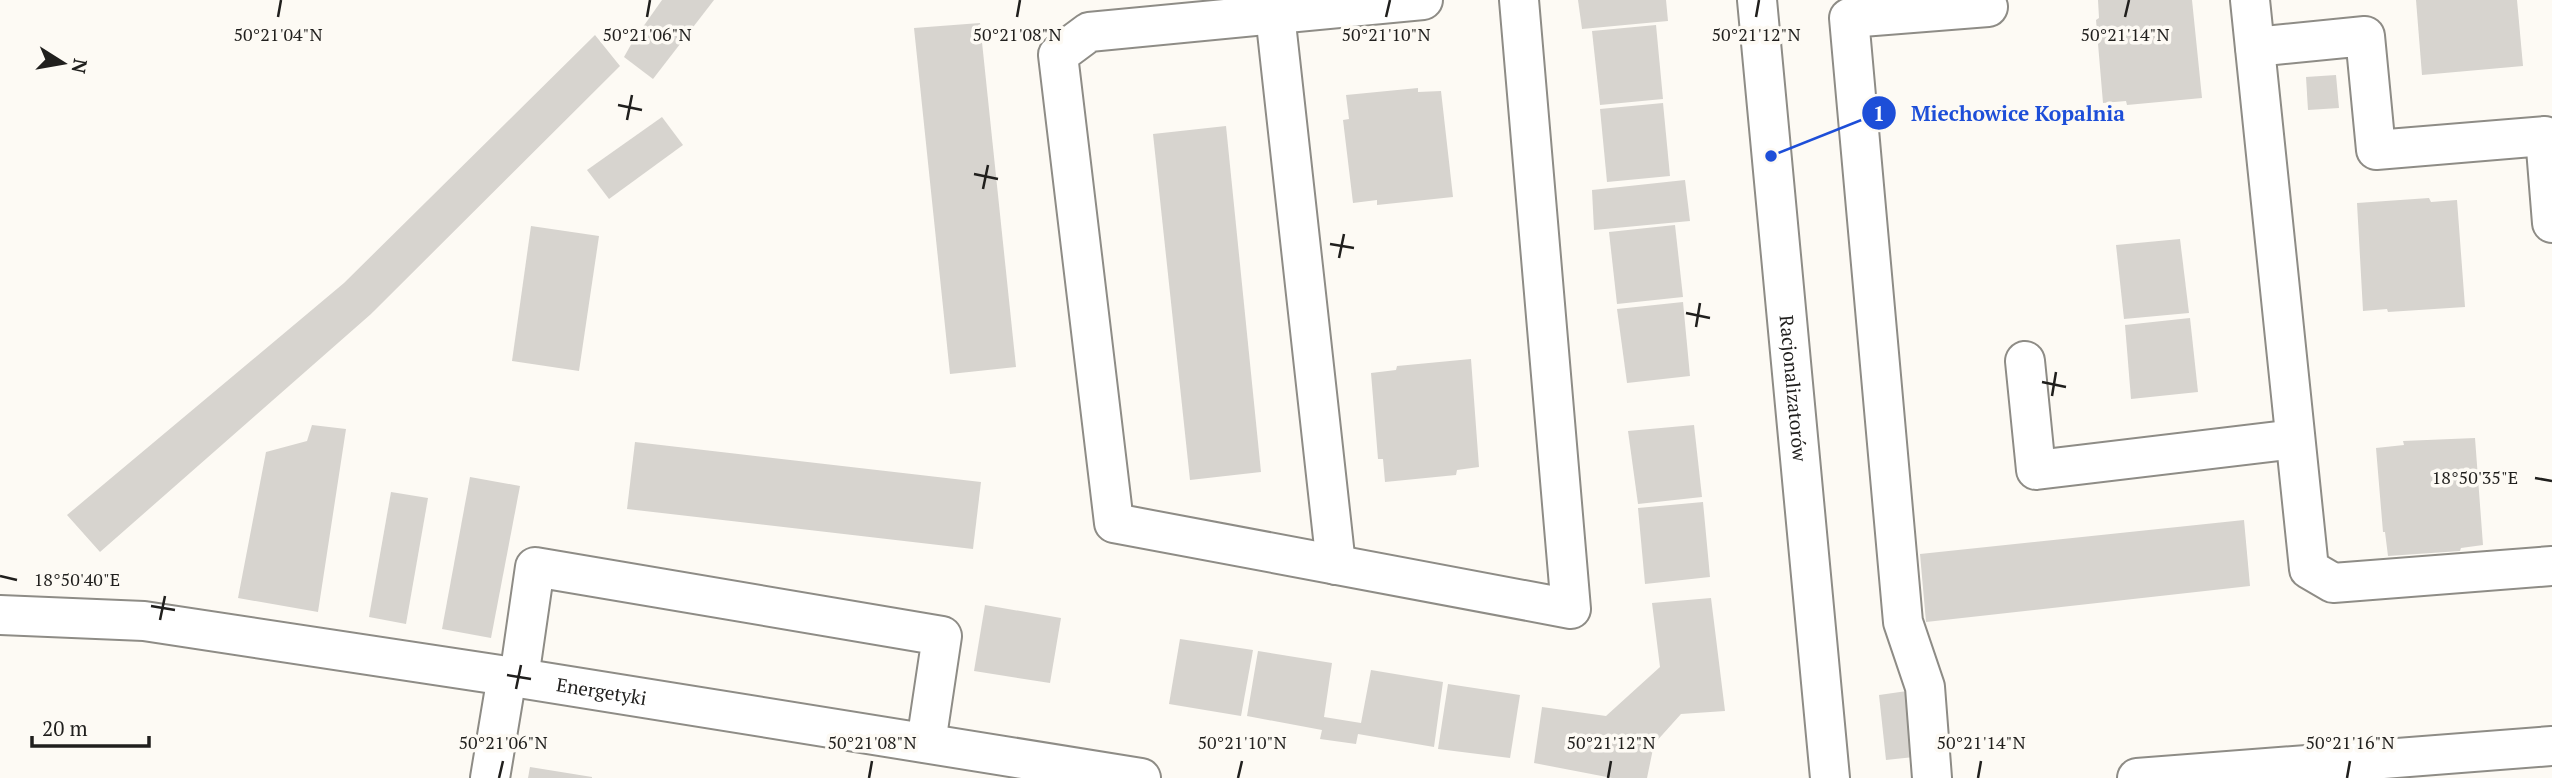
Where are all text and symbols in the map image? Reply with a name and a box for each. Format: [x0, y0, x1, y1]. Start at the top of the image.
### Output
text: 50°21'04"N [233, 22, 323, 46]
text: 50°21'06"N [602, 22, 692, 46]
text: 50°21'08"N [972, 22, 1062, 46]
text: 50°21'10"N [1341, 22, 1431, 46]
text: 50°21'12"N [1711, 22, 1801, 46]
text: 50°21'14"N [2080, 22, 2170, 46]
north arrow [28, 28, 98, 98]
text: N [66, 57, 94, 76]
callout: Miechowice Kopalnia [1862, 92, 2139, 134]
text: 1 [1873, 99, 1885, 127]
text: Miechowice Kopalnia [1911, 99, 2125, 127]
street label: Racjonalizatorów [1775, 314, 1813, 464]
text: 18°50'35"E [2432, 465, 2518, 489]
text: 18°50'40"E [34, 567, 120, 591]
street label: Energetyki [555, 671, 648, 710]
scale bar [32, 704, 149, 748]
text: 20 m [42, 714, 88, 742]
text: 50°21'06"N [458, 730, 548, 754]
text: 50°21'08"N [827, 730, 917, 754]
text: 50°21'10"N [1197, 730, 1287, 754]
text: 50°21'12"N [1566, 730, 1656, 754]
text: 50°21'14"N [1936, 730, 2026, 754]
text: 50°21'16"N [2305, 730, 2395, 754]

